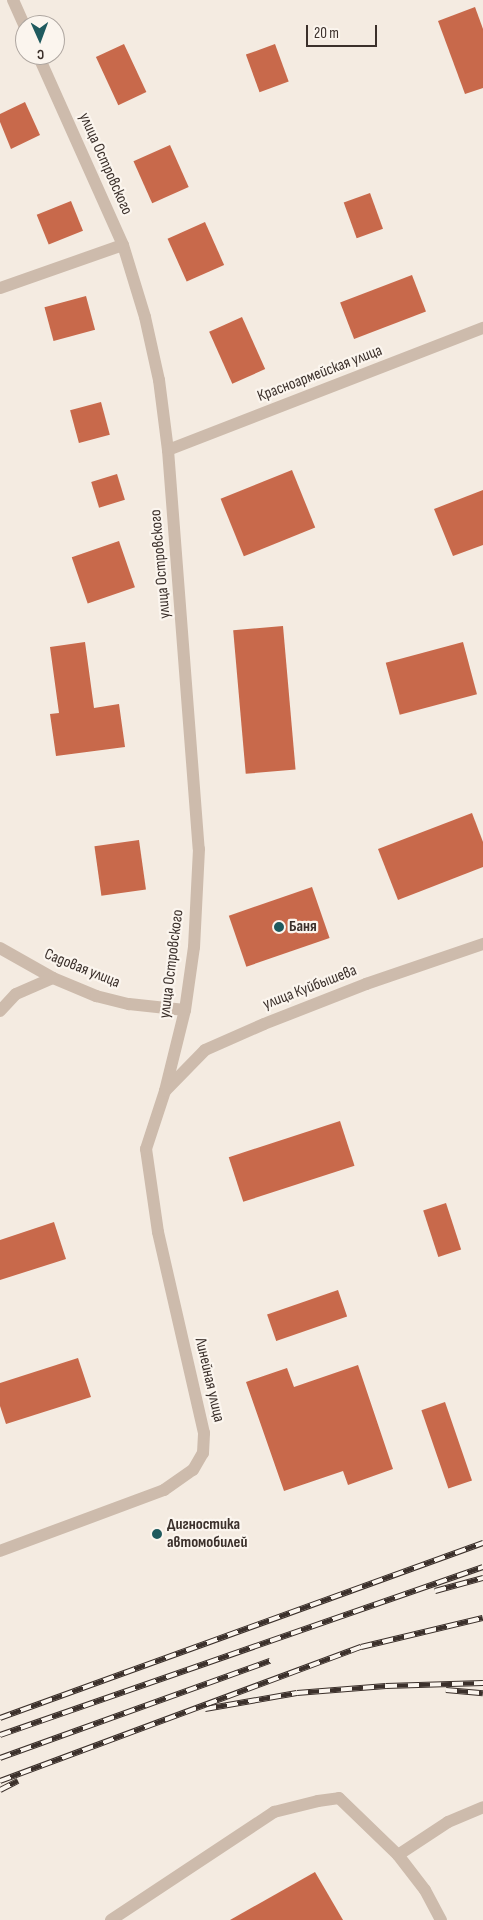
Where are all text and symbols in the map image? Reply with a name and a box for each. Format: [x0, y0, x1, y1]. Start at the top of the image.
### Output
north arrow [15, 15, 65, 65]
scale bar [308, 15, 379, 47]
text: 20 m [314, 24, 339, 43]
text: С [37, 46, 44, 63]
street label: улица Островского [74, 110, 136, 218]
street label: Красноармейская улица [255, 341, 385, 407]
street label: улица Островского [147, 509, 175, 619]
street label: улица Островского [156, 908, 188, 1020]
place label: Баня [289, 917, 317, 937]
marker: Баня [273, 921, 285, 933]
street label: Садовая улица [41, 945, 123, 993]
street label: улица Куйбышева [260, 961, 360, 1015]
street label: Линейная улица [190, 1336, 228, 1424]
place label: Дигностика автомобилей [167, 1515, 247, 1553]
marker: Дигностика автомобилей [151, 1528, 163, 1540]

